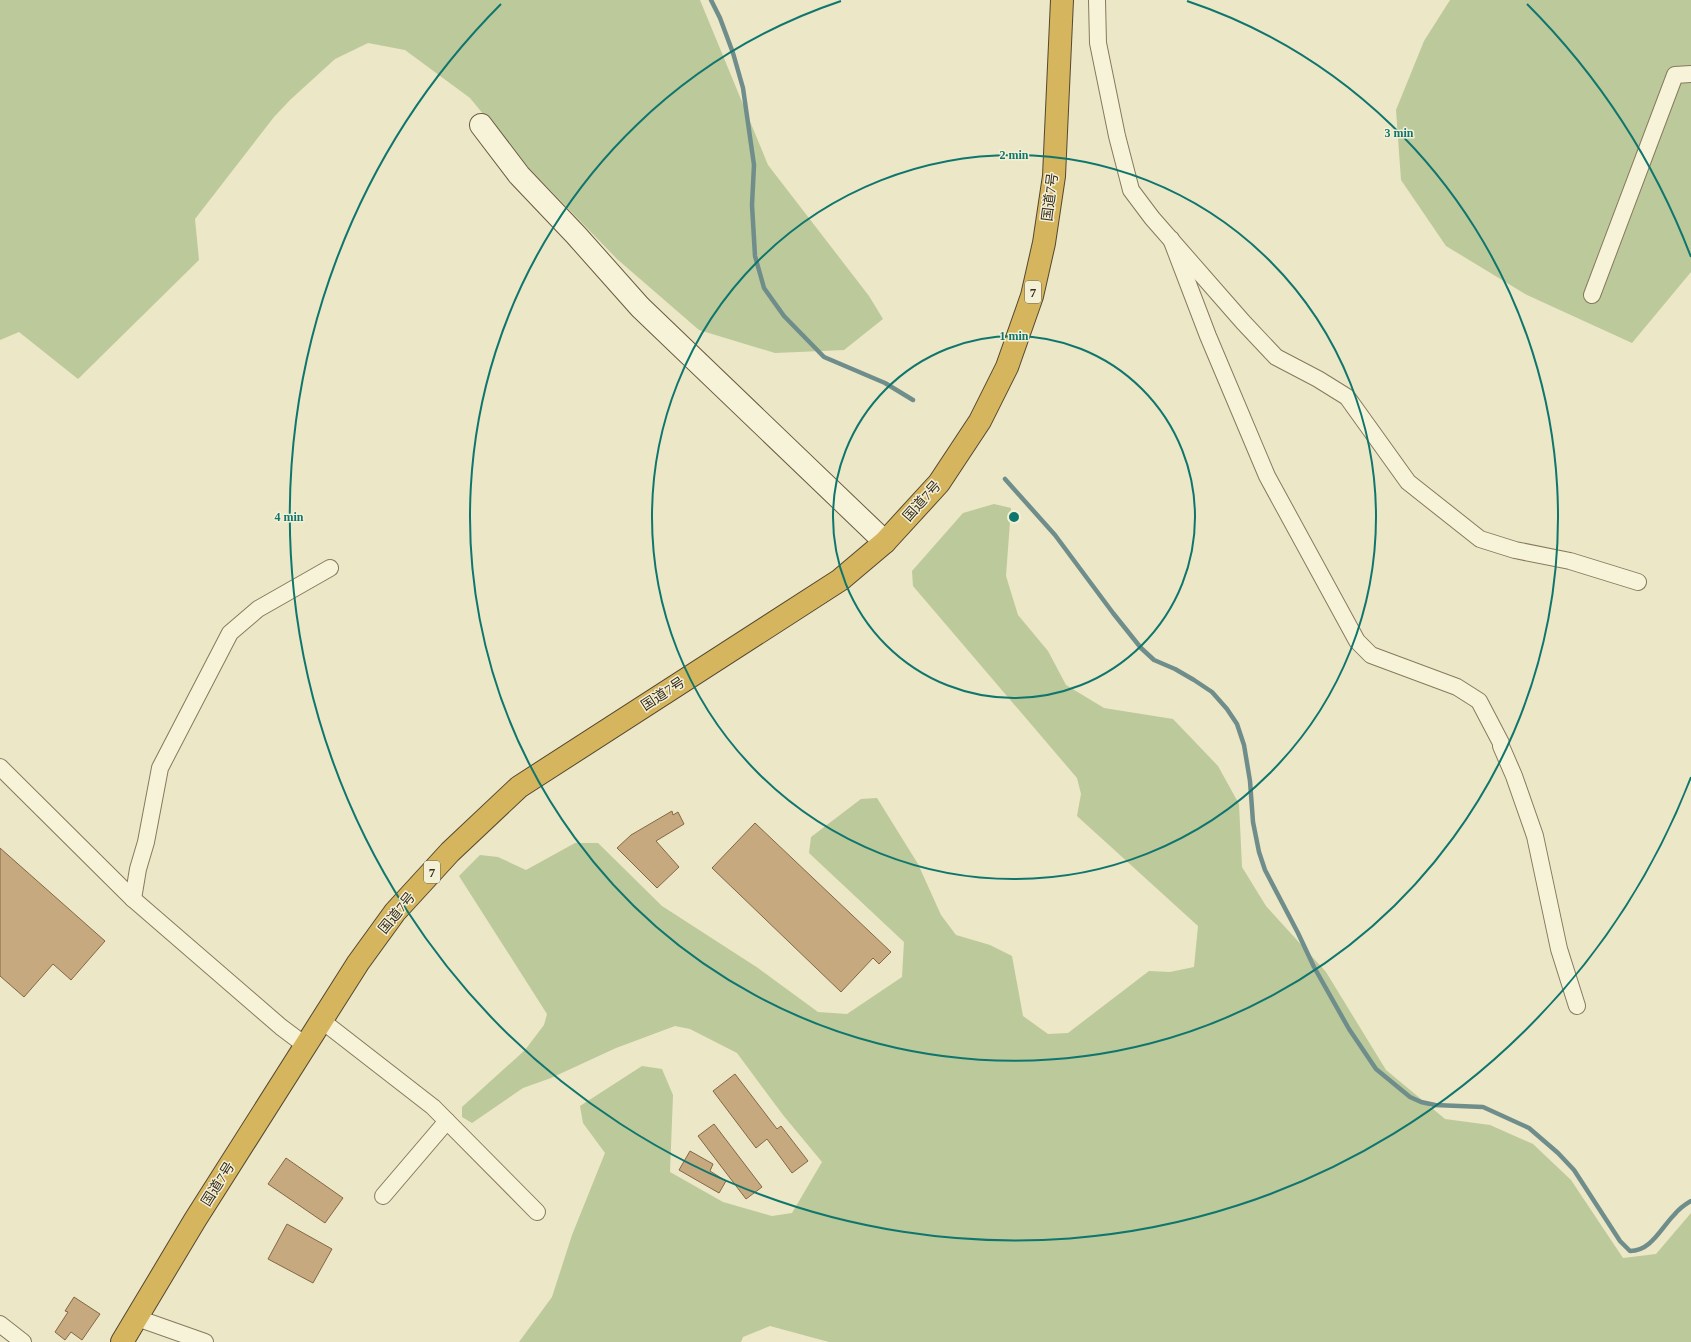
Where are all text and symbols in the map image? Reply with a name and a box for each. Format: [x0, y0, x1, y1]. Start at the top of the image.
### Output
text: 3 min [1384, 126, 1414, 140]
text: 2 min [999, 148, 1029, 162]
street label: 国道7号 [1040, 172, 1060, 222]
road number: 7 [1025, 281, 1041, 303]
text: 1 min [999, 329, 1029, 343]
street label: 国道7号 [900, 478, 944, 524]
text: 4 min [274, 510, 304, 524]
centre of rings [1007, 510, 1021, 524]
street label: 国道7号 [638, 674, 688, 714]
road number: 7 [424, 861, 440, 883]
street label: 国道7号 [376, 889, 418, 937]
street label: 国道7号 [199, 1159, 237, 1209]

